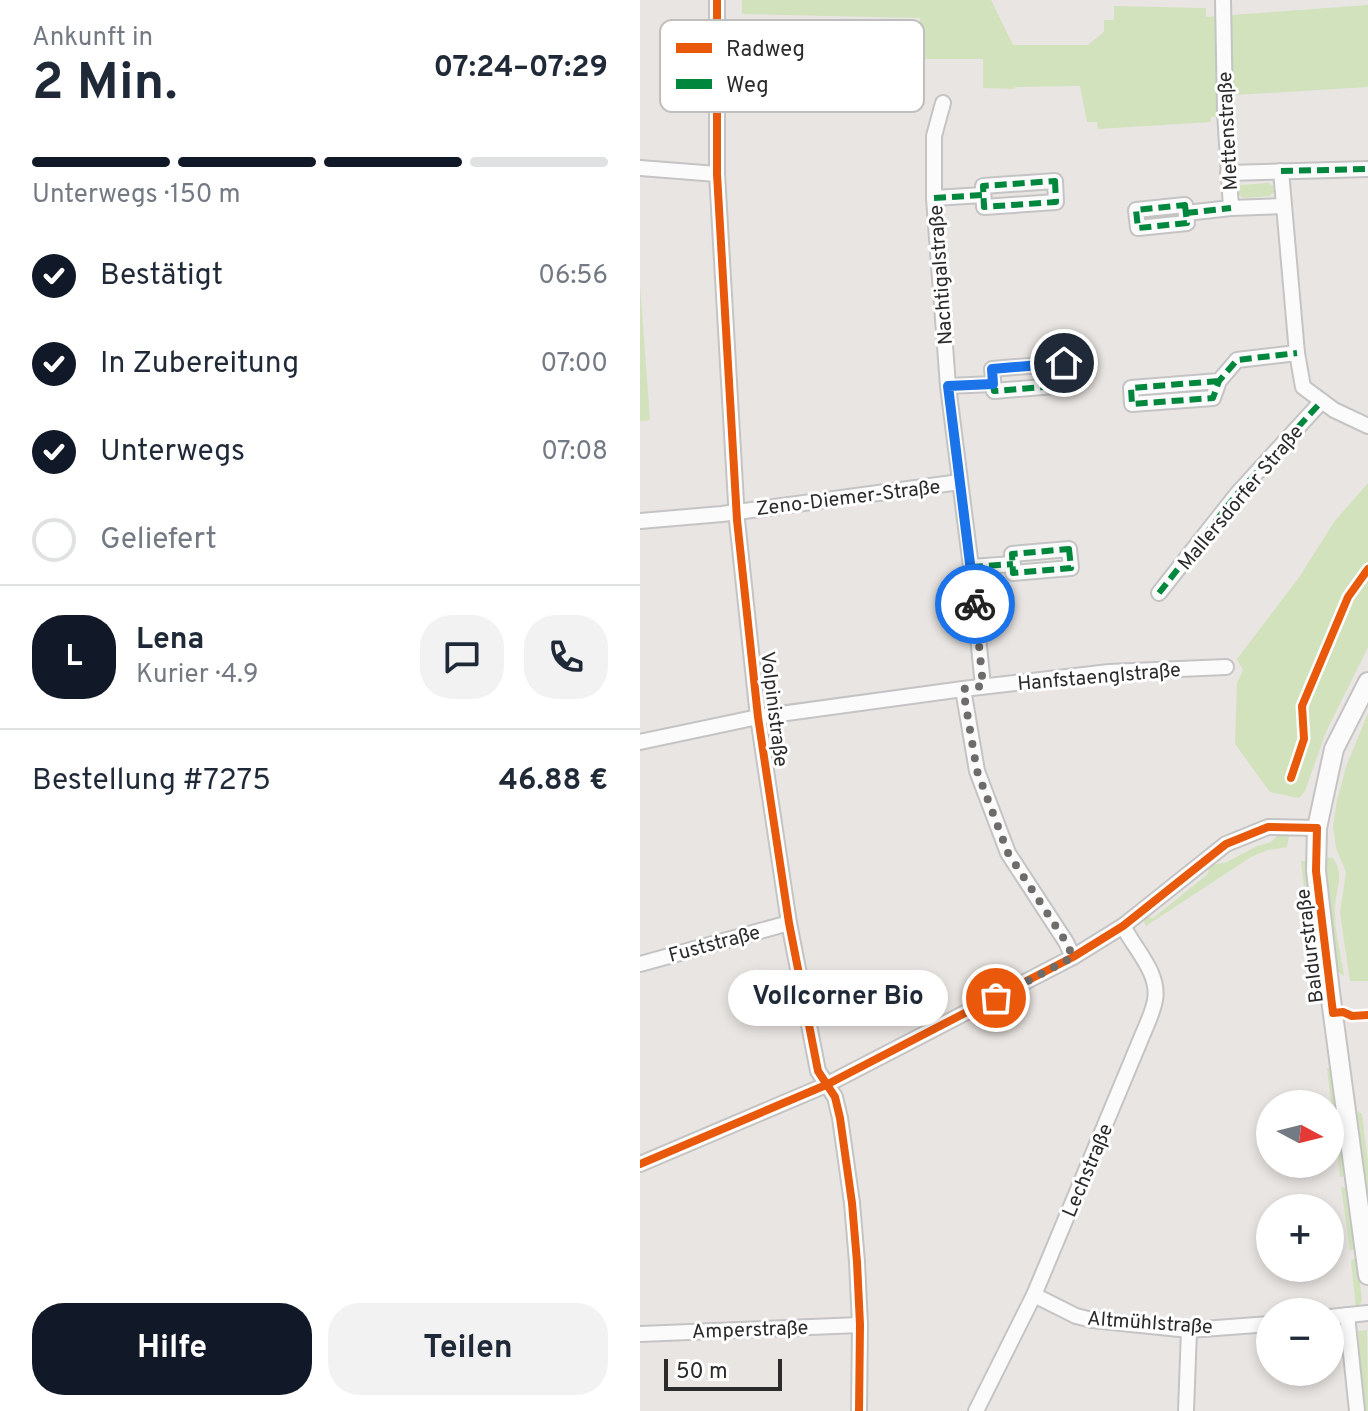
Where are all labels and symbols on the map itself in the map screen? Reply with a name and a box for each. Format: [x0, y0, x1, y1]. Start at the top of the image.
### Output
legend [660, 20, 924, 112]
text: Radweg [726, 37, 805, 64]
street label: Mettenstraße [1213, 71, 1245, 191]
text: Weg [726, 73, 769, 100]
street label: Nachtigalstraße [924, 204, 960, 346]
pin [1030, 329, 1098, 397]
street label: Mallersdorfer Straße [1173, 420, 1310, 576]
street label: Zeno-Diemer-Straße [755, 475, 942, 523]
courier [935, 564, 1015, 644]
street label: Volpinistraße [753, 650, 793, 768]
street label: Hanfstaenglstraße [1017, 658, 1182, 698]
street label: Baldurstraße [1291, 887, 1331, 1004]
street label: Fuststraße [666, 920, 763, 970]
pin [962, 964, 1030, 1032]
callout: Vollcorner Bio [728, 970, 948, 1026]
north arrow [1256, 1090, 1344, 1178]
street label: Lechstraße [1057, 1120, 1120, 1222]
street label: Altmühlstraße [1086, 1307, 1214, 1341]
street label: Amperstraße [691, 1316, 809, 1346]
scale bar [664, 1355, 782, 1391]

